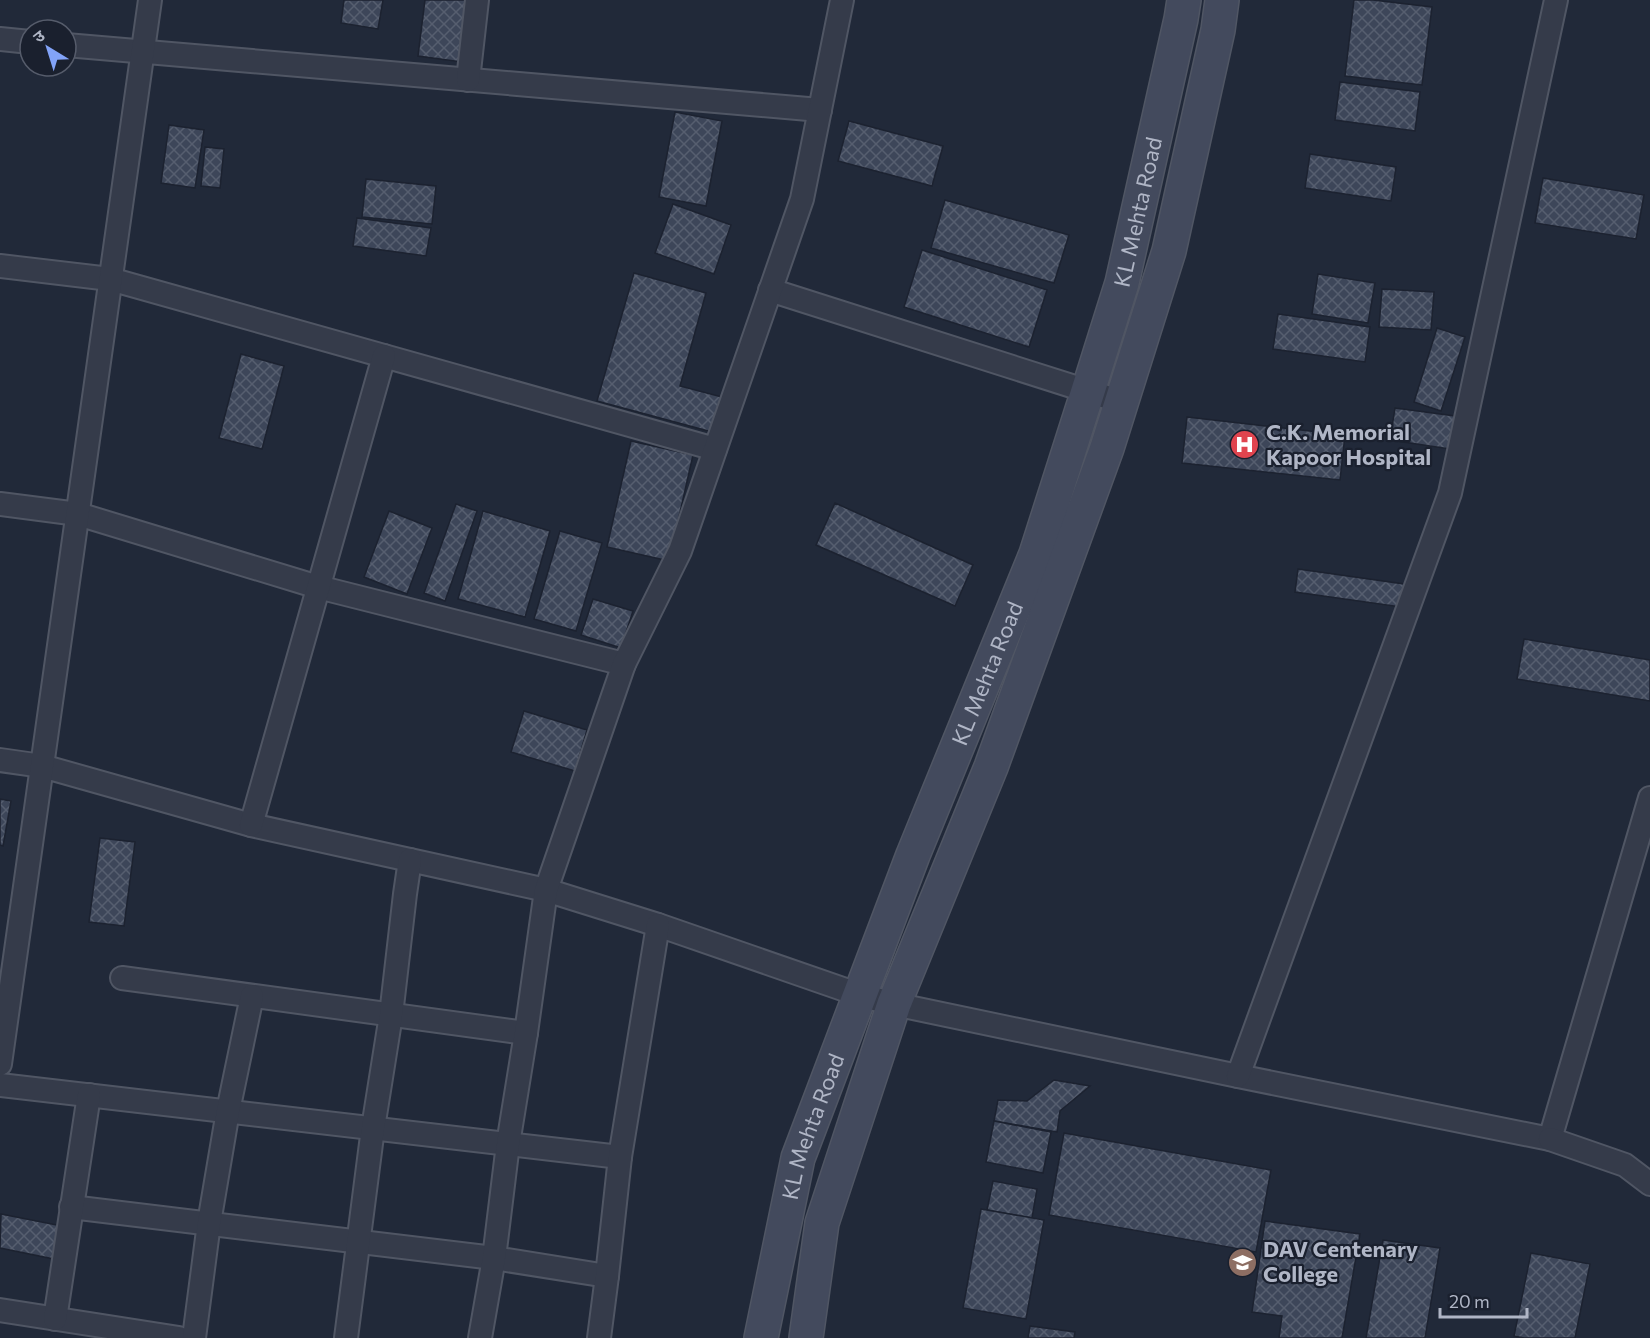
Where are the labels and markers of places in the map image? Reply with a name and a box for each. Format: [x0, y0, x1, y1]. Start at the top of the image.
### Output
place label: C.K. Memorial Kapoor Hospital [1266, 418, 1431, 470]
hospital icon: C.K. Memorial Kapoor Hospital [1229, 429, 1261, 461]
place label: DAV Centenary College [1263, 1235, 1418, 1287]
school or university icon: DAV Centenary College [1226, 1246, 1258, 1278]

